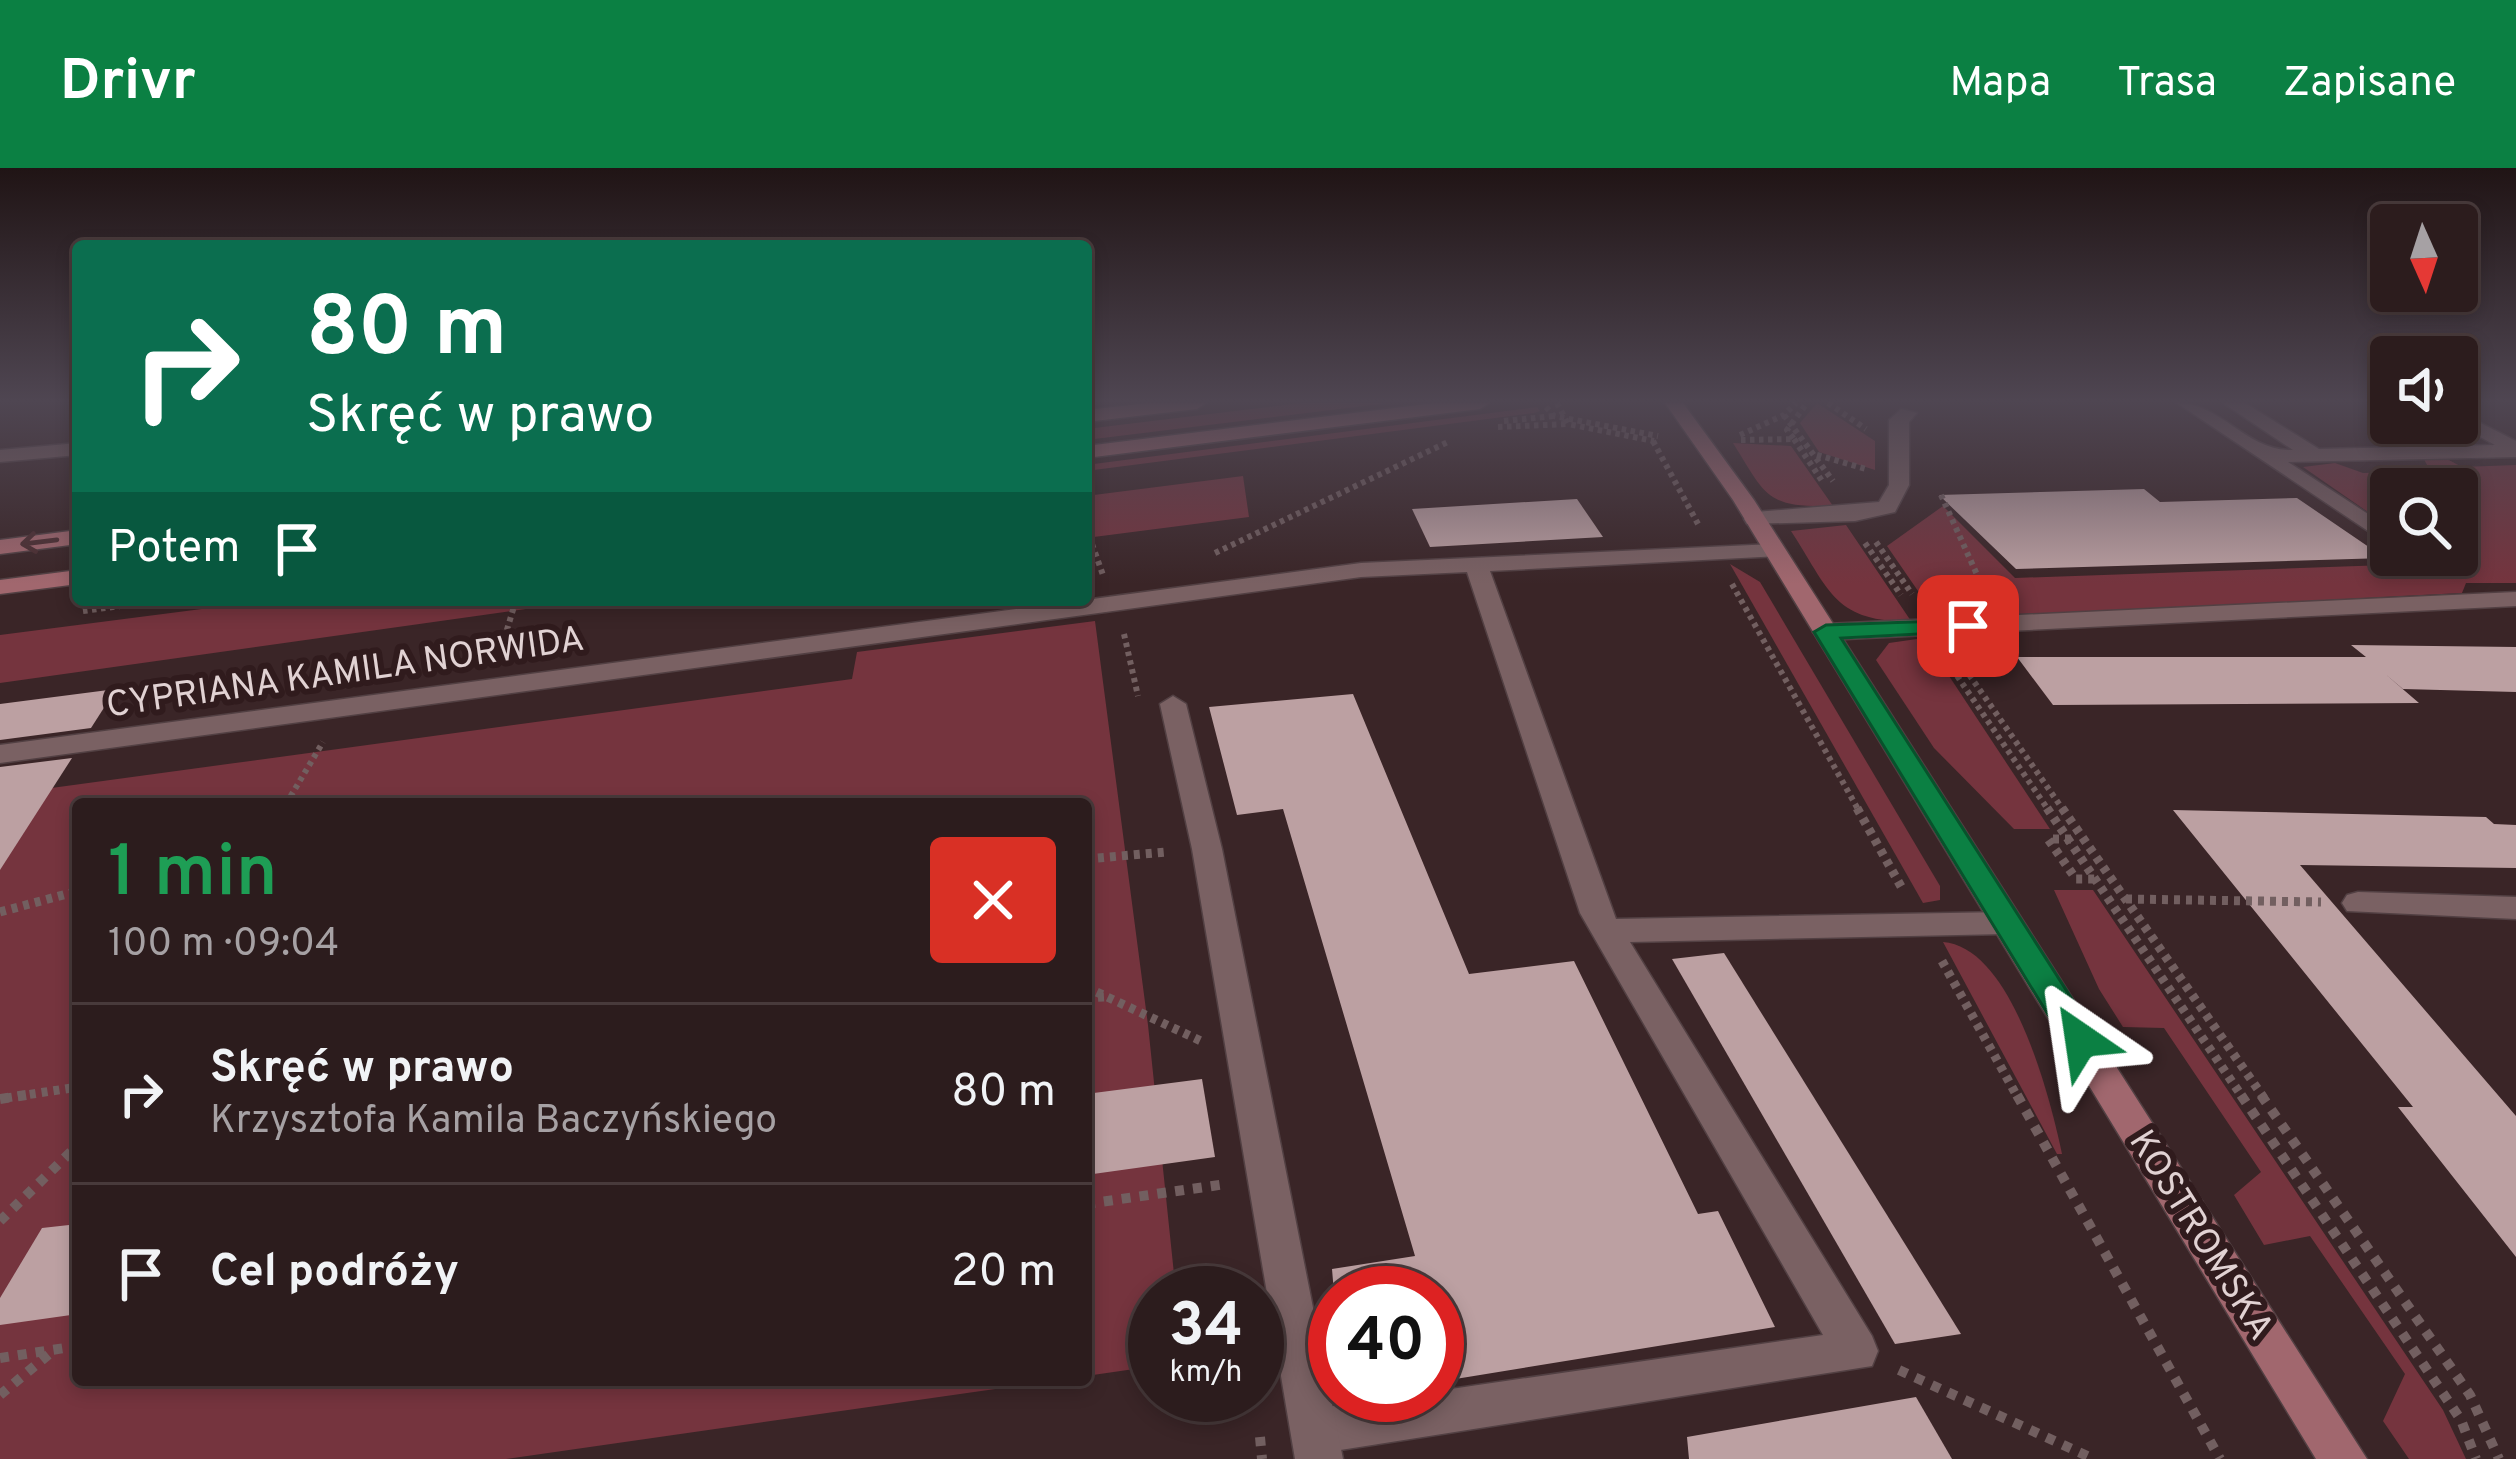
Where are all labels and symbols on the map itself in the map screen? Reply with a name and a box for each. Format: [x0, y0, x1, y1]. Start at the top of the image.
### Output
north arrow [2370, 204, 2478, 312]
one-way arrow [20, 532, 59, 554]
pin [1917, 575, 2019, 677]
street label: CYPRIANA KAMILA NORWIDA [104, 618, 587, 730]
position arrow [2018, 977, 2144, 1103]
street label: KOSTROMSKA [2117, 1123, 2282, 1350]
speed limit sign: 40 [1308, 1266, 1464, 1422]

